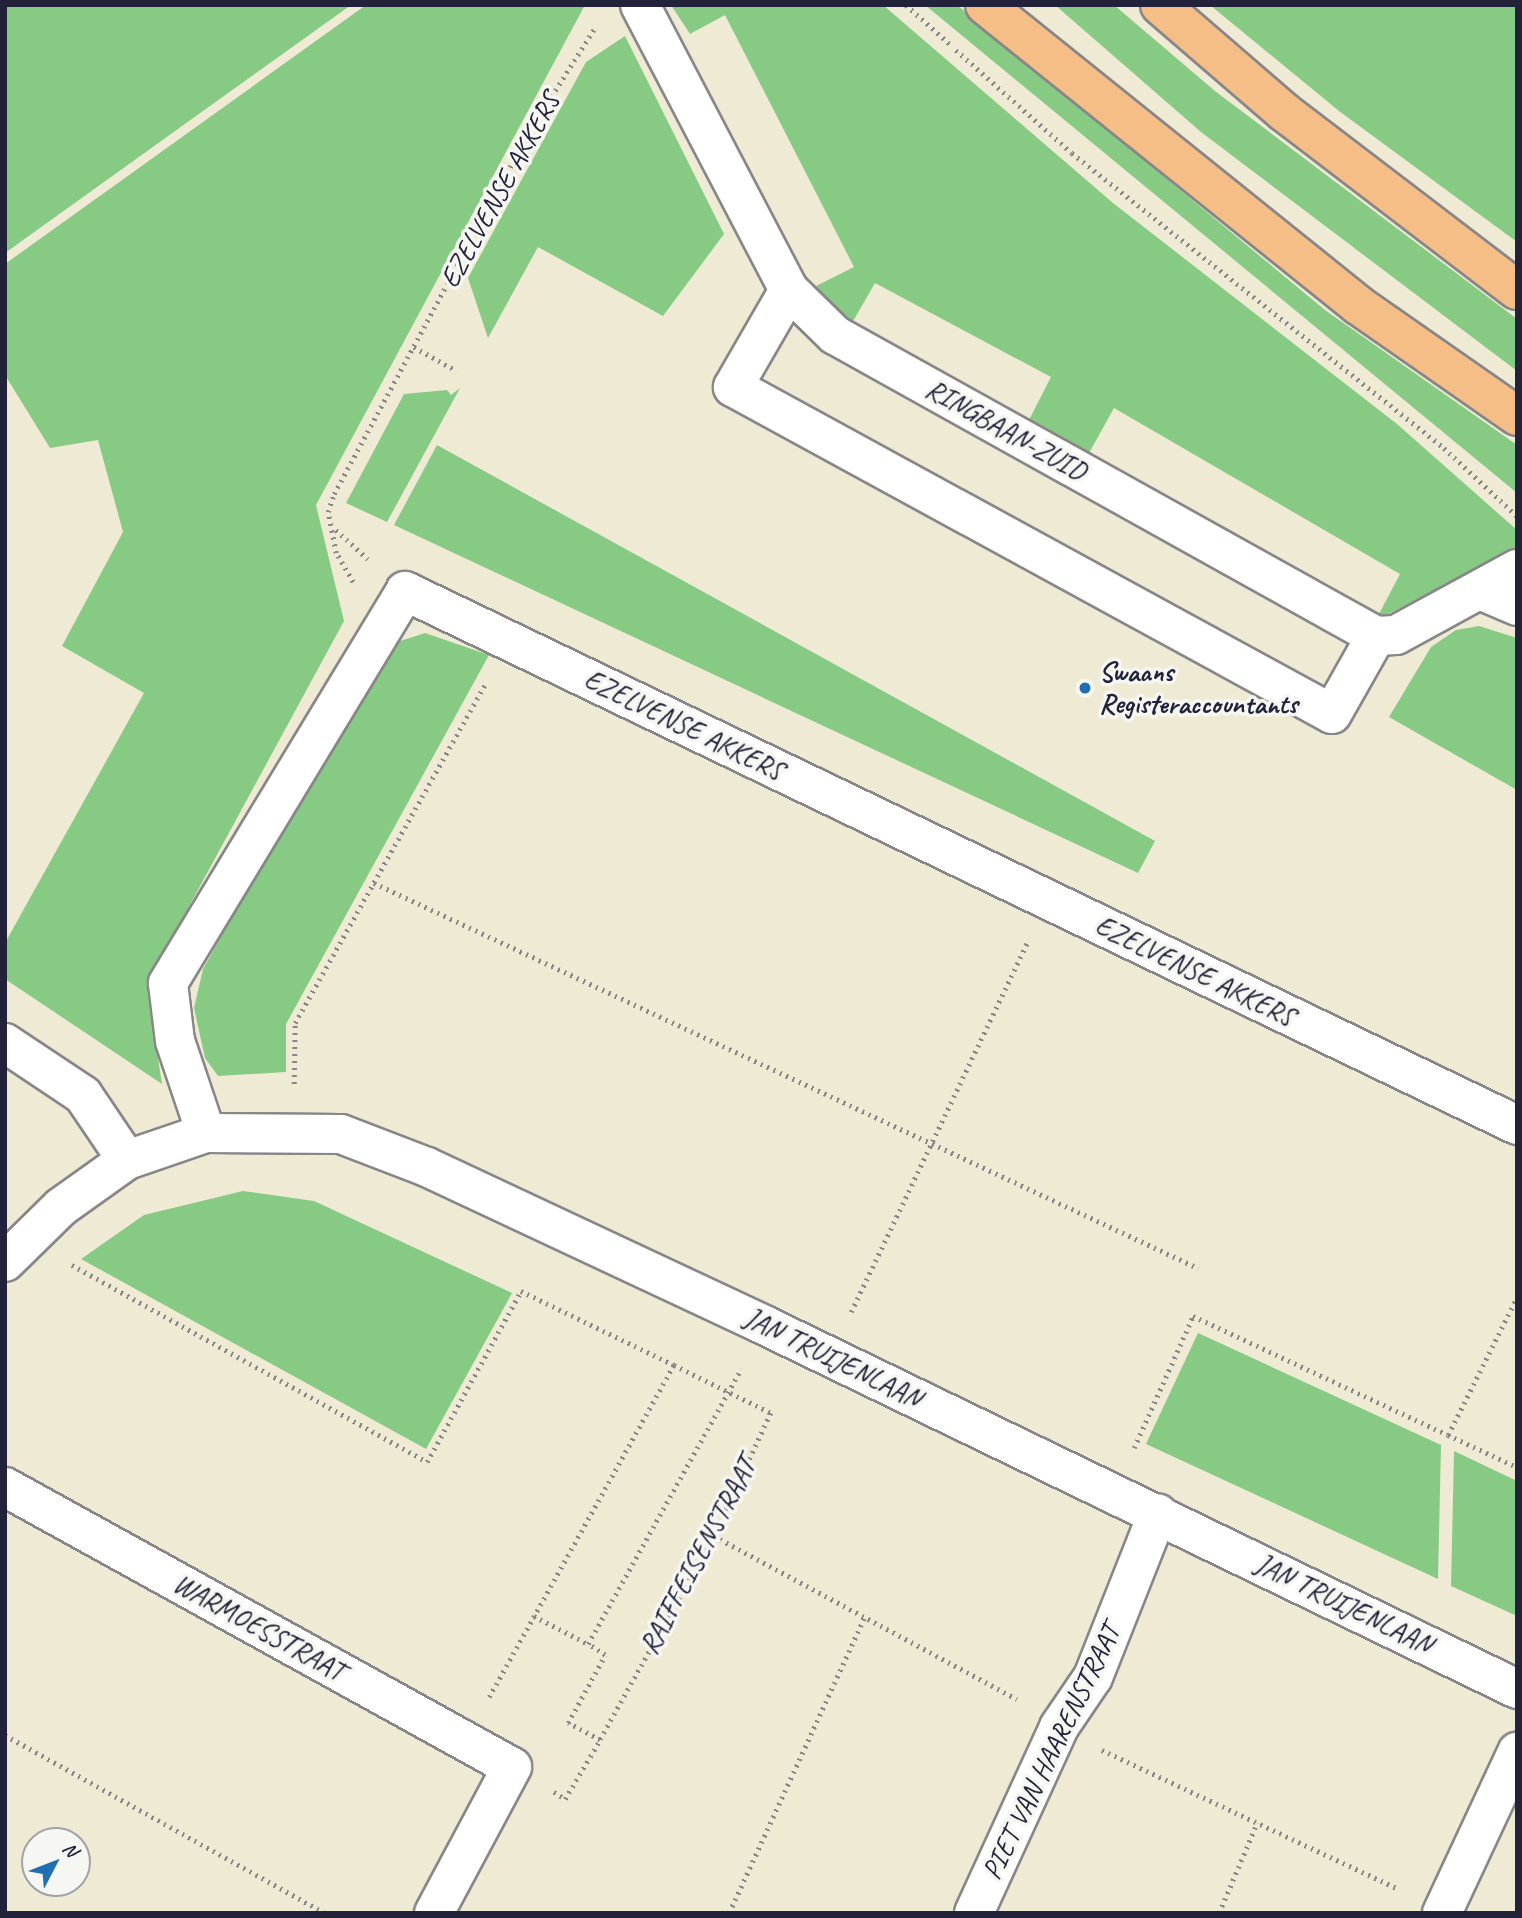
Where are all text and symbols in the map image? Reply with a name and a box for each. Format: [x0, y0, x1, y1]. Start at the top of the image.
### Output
street label: EZELVENSE AKKERS [433, 87, 567, 293]
street label: RINGBAAN-ZUID [920, 372, 1092, 488]
place label: Swaans Registeraccountants [1099, 655, 1298, 721]
street label: EZELVENSE AKKERS [579, 662, 789, 788]
marker: Swaans Registeraccountants [1077, 680, 1093, 696]
street label: EZELVENSE AKKERS [1090, 908, 1300, 1034]
street label: JAN TRUIJENLAAN [739, 1301, 927, 1415]
street label: RAIFFEISENSTRAAT [632, 1452, 764, 1660]
street label: JAN TRUIJENLAAN [1250, 1547, 1438, 1661]
street label: WARMOESSTRAAT [168, 1566, 350, 1688]
street label: PIET VAN HAARENSTRAAT [976, 1621, 1126, 1883]
north arrow [21, 1827, 91, 1897]
text: N [57, 1837, 83, 1862]

